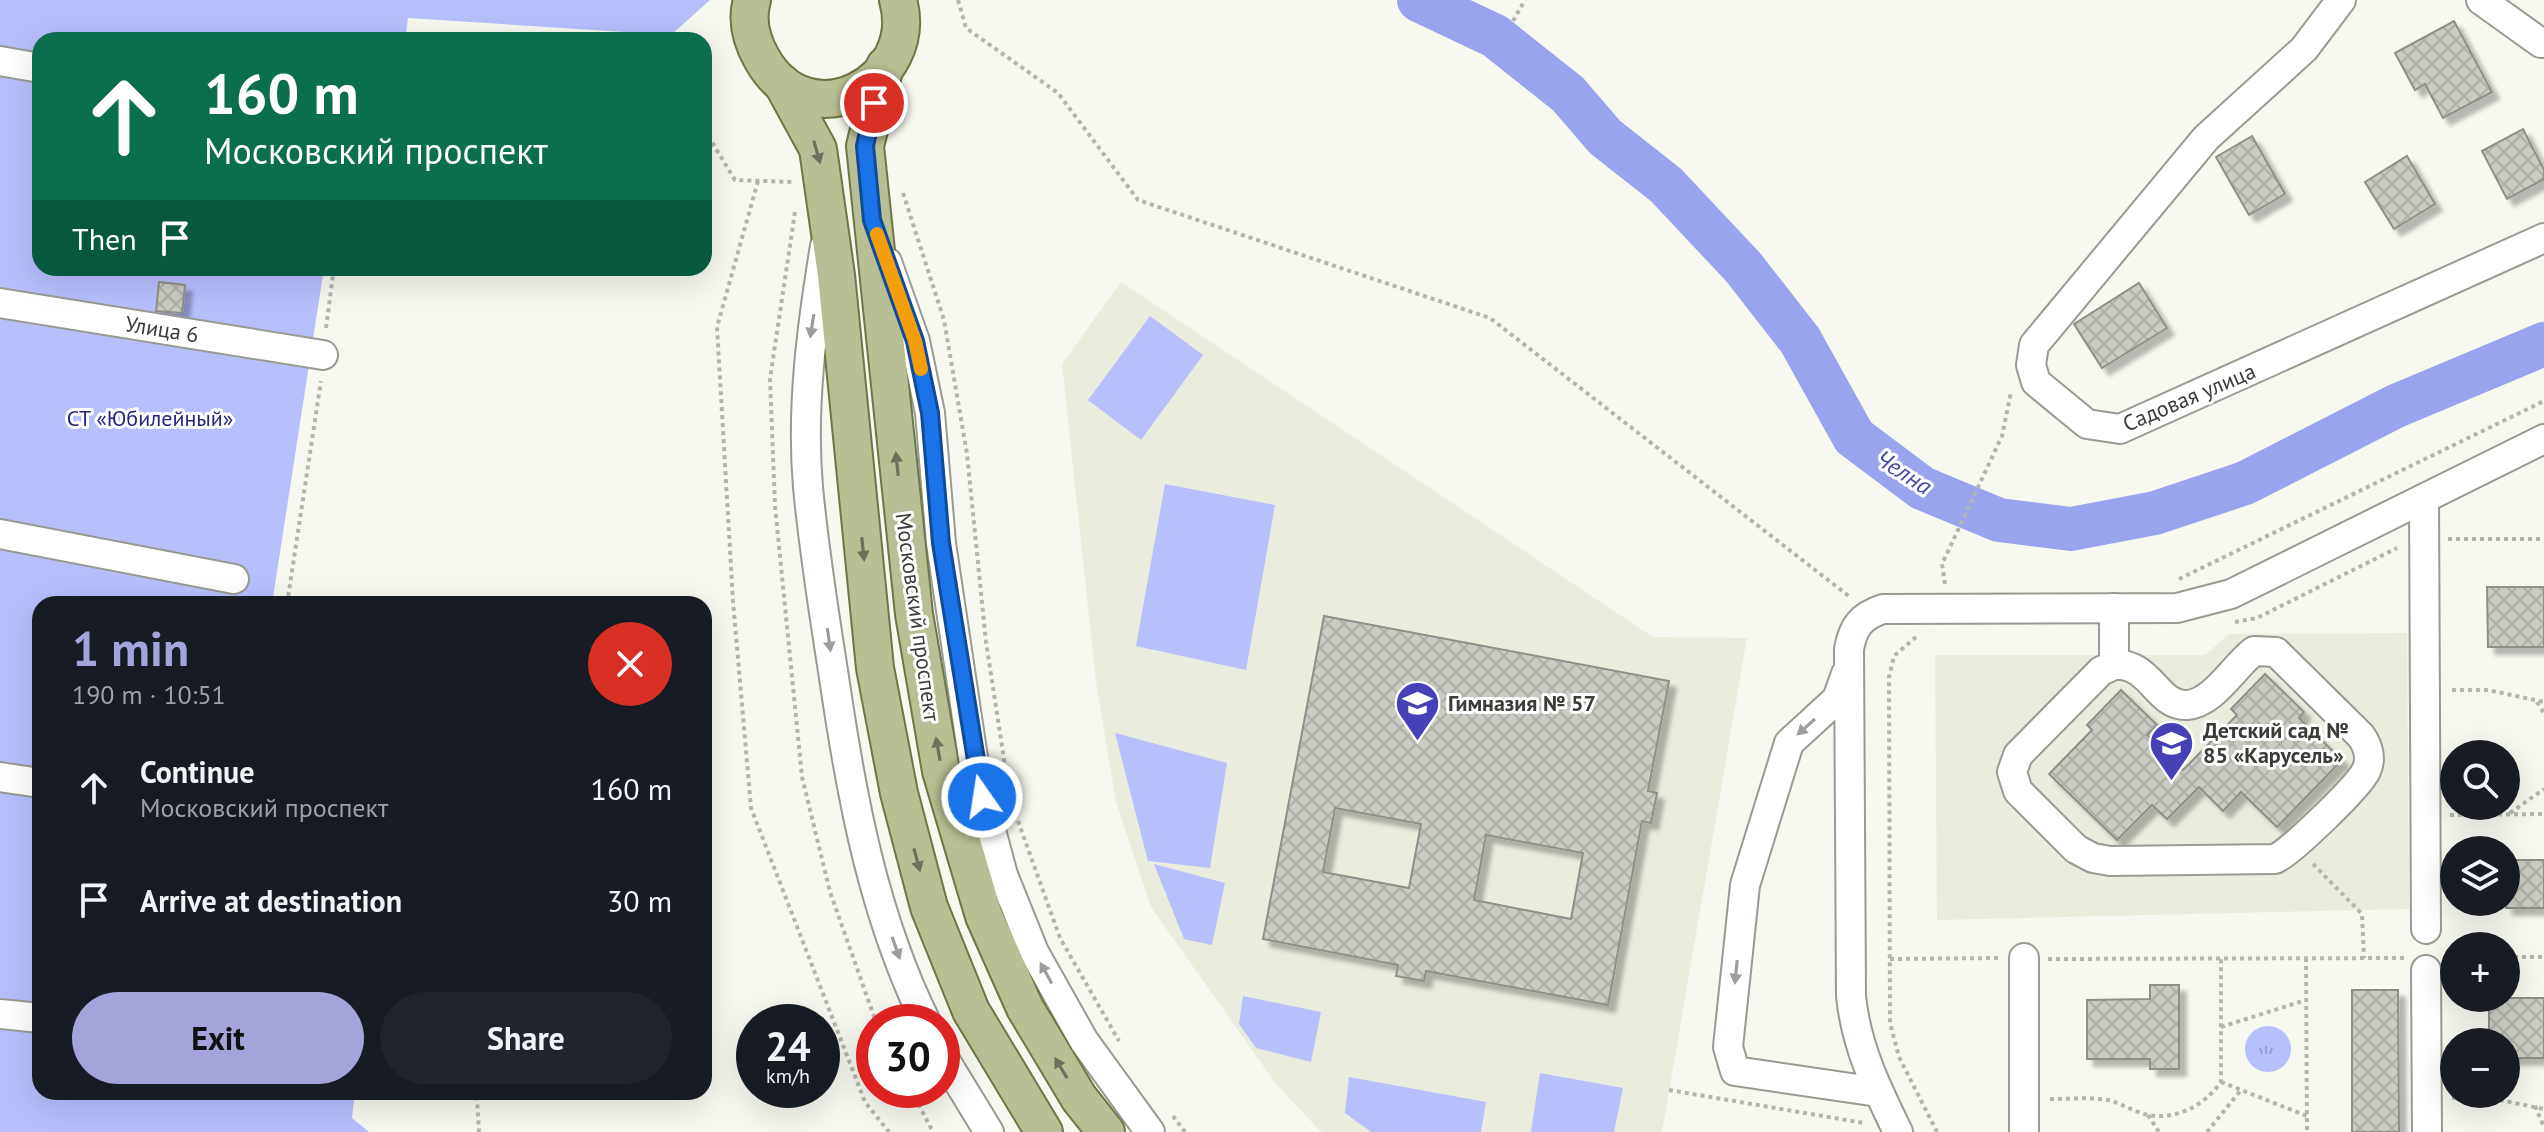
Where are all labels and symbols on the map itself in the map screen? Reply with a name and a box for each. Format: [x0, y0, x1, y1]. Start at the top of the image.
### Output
pin [840, 69, 908, 137]
one-way arrow [811, 140, 823, 165]
street label: Улица 6 [123, 309, 201, 349]
one-way arrow [805, 314, 818, 339]
street label: Садовая улица [2118, 356, 2260, 438]
park label: СТ «Юбилейный» [67, 404, 233, 432]
water label: Челна [1870, 443, 1938, 502]
one-way arrow [891, 451, 904, 476]
street label: Московский проспект [890, 511, 947, 723]
one-way arrow [856, 537, 869, 562]
one-way arrow [823, 628, 836, 653]
school or university icon: Гимназия № 57 [1393, 679, 1441, 742]
place label: Гимназия № 57 [1448, 689, 1596, 717]
place label: Детский сад № 85 «Карусель» [2203, 716, 2349, 769]
one-way arrow [1796, 718, 1815, 736]
school or university icon: Детский сад № 85 «Карусель» [2148, 719, 2196, 782]
one-way arrow [931, 737, 943, 762]
position arrow [940, 755, 1024, 839]
one-way arrow [911, 847, 923, 872]
one-way arrow [891, 937, 903, 961]
one-way arrow [1729, 960, 1742, 985]
one-way arrow [1039, 962, 1053, 984]
speed limit sign: 30 [856, 1004, 960, 1108]
one-way arrow [1055, 1057, 1069, 1079]

